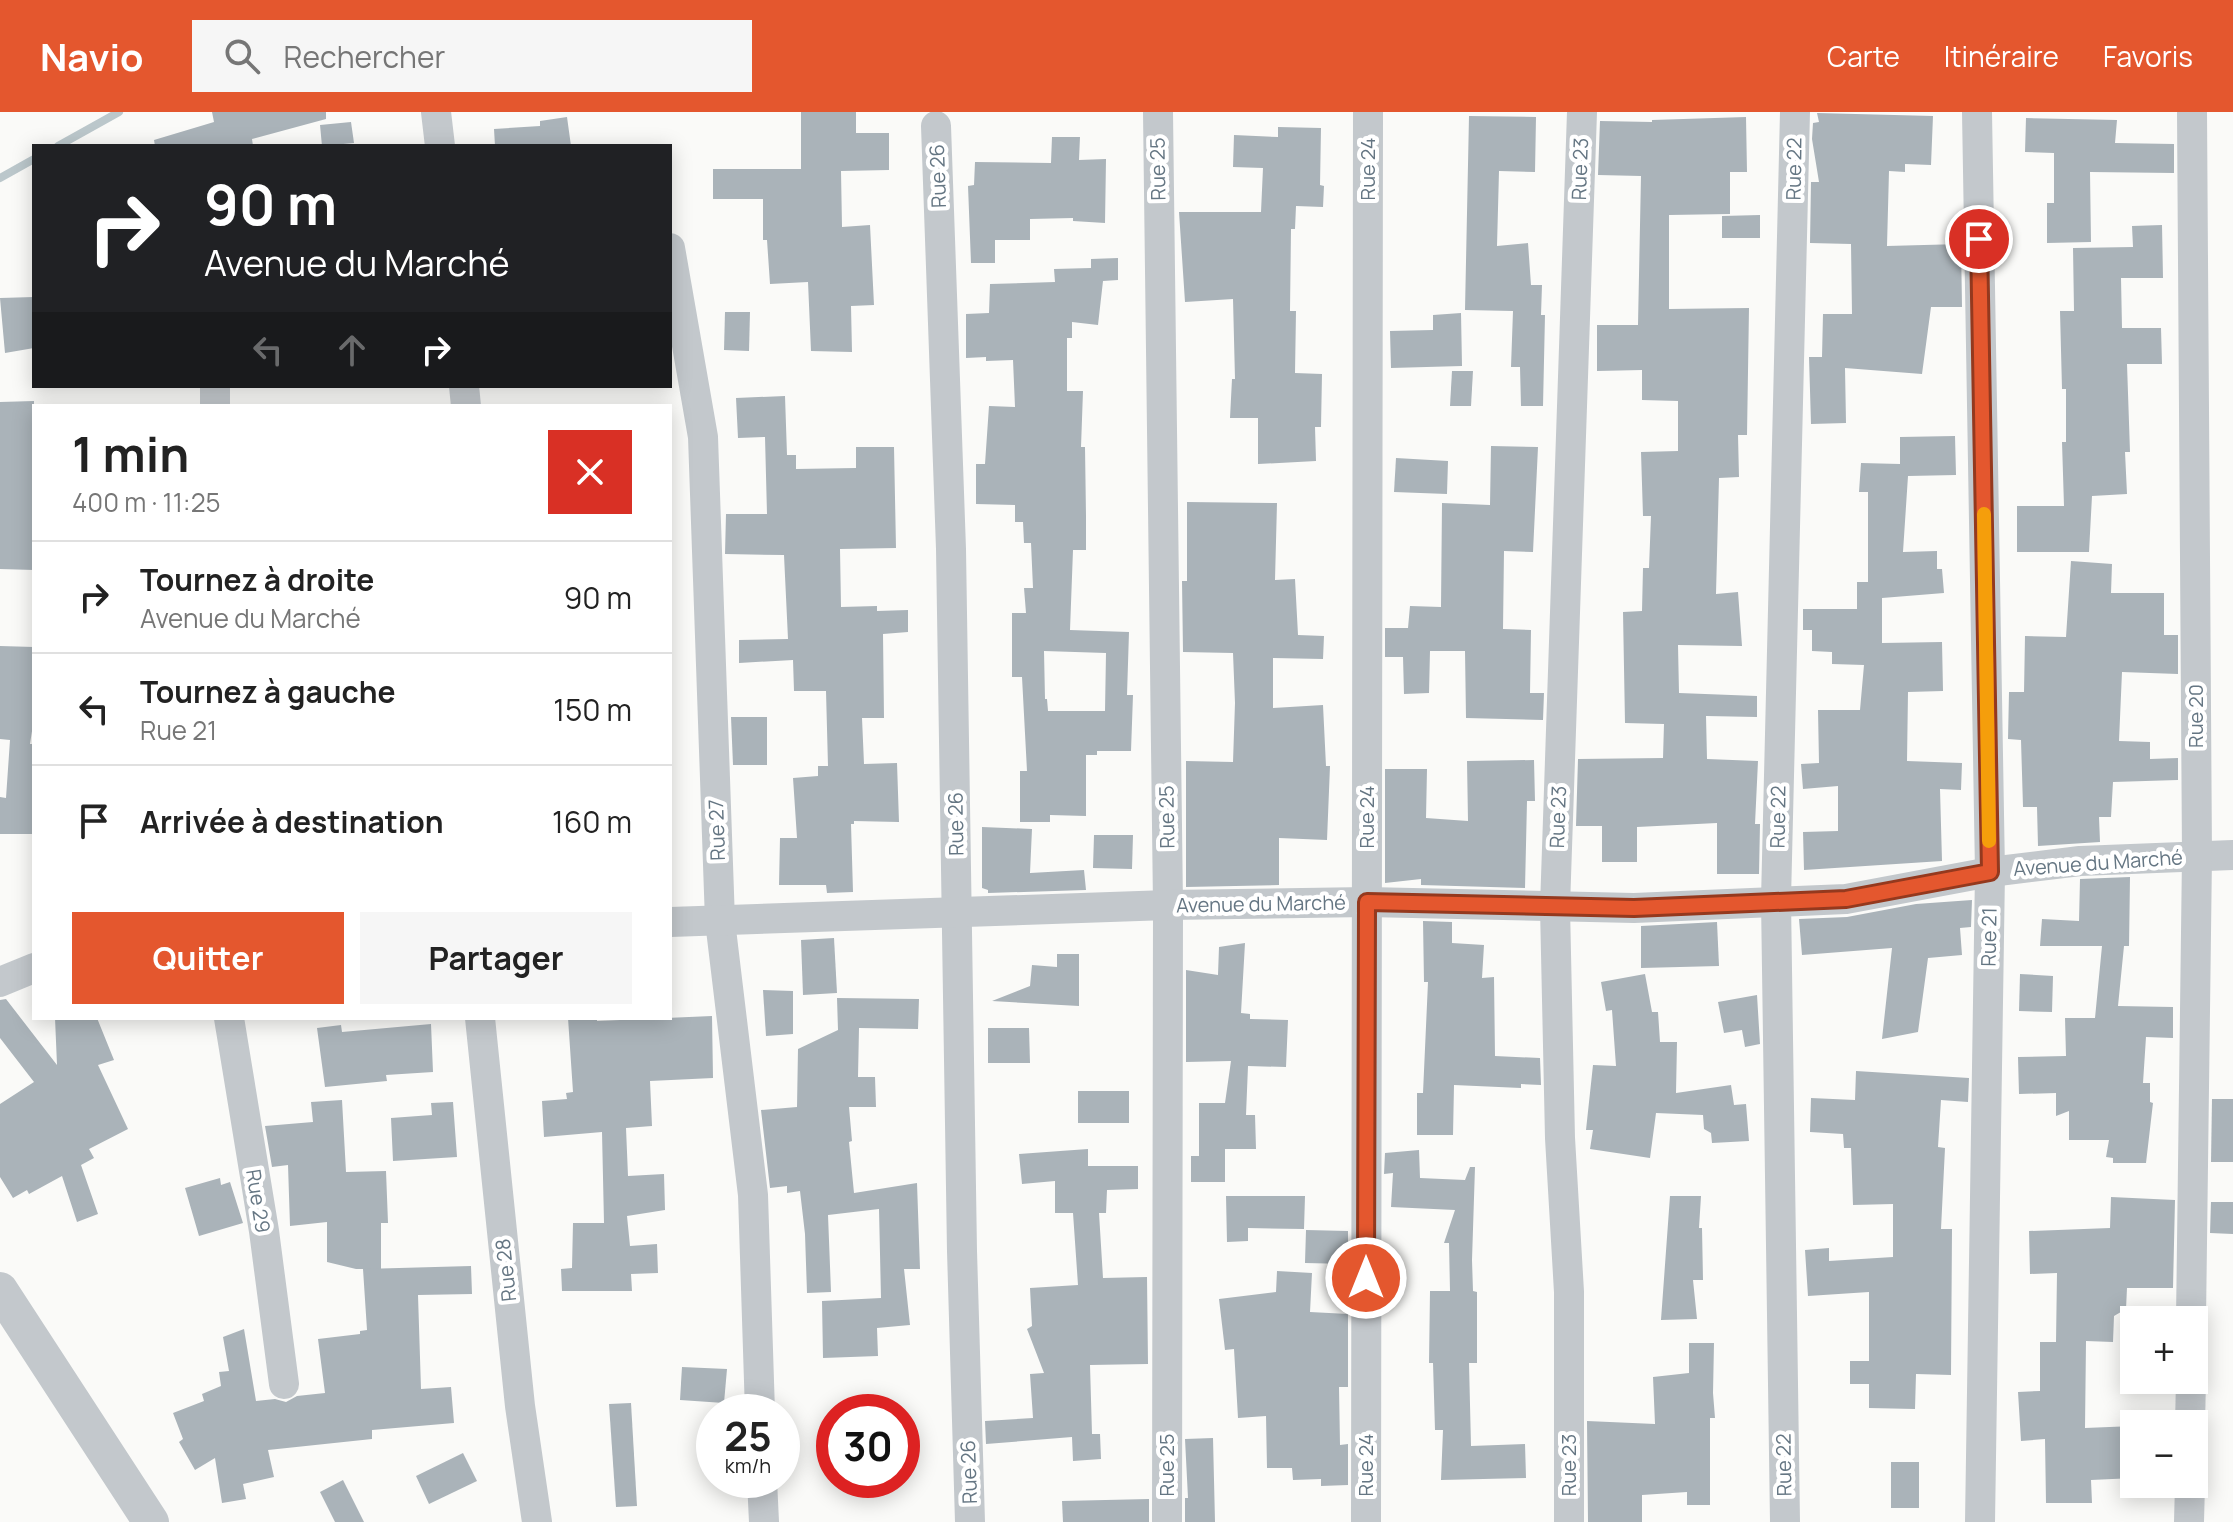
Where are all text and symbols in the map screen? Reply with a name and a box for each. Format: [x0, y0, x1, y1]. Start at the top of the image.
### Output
search box [192, 20, 752, 92]
text: Navio [40, 30, 144, 82]
icon: search [220, 34, 264, 78]
text: Rechercher [284, 36, 445, 77]
text: Carte [1827, 37, 1900, 75]
text: Itinéraire [1944, 37, 2059, 75]
text: Favoris [2103, 37, 2193, 75]
street label: Rue 25 [1143, 137, 1172, 201]
street label: Rue 23 [1565, 137, 1594, 201]
street label: Rue 22 [1779, 137, 1808, 201]
street label: Rue 24 [1354, 138, 1381, 200]
street label: Rue 26 [923, 144, 952, 208]
text: 90 m [204, 165, 337, 242]
icon: right [72, 176, 176, 280]
pin [1945, 205, 2013, 273]
icon: arrive [1957, 217, 2001, 261]
text: Avenue du Marché [204, 238, 510, 287]
icon: left [246, 328, 290, 372]
icon: ahead [330, 328, 374, 372]
icon: right [414, 328, 458, 372]
text: 1 min [72, 421, 189, 486]
button: close [548, 430, 632, 514]
text: 400 m · 11:25 [72, 484, 220, 520]
text: Tournez à droite [140, 559, 374, 600]
icon: right [72, 575, 116, 619]
text: 90 m [564, 577, 632, 618]
text: Avenue du Marché [140, 600, 361, 636]
text: Tournez à gauche [140, 671, 396, 712]
street label: Rue 20 [2182, 684, 2209, 748]
icon: left [72, 687, 116, 731]
text: 150 m [553, 689, 632, 730]
text: Rue 21 [140, 712, 217, 748]
street label: Rue 25 [1152, 785, 1181, 849]
street label: Rue 23 [1543, 785, 1572, 849]
street label: Rue 22 [1763, 785, 1792, 849]
street label: Rue 24 [1353, 786, 1380, 848]
street label: Rue 26 [941, 792, 970, 856]
icon: arrive [72, 799, 116, 843]
street label: Rue 27 [702, 799, 731, 861]
text: Arrivée à destination [140, 801, 443, 842]
text: 160 m [552, 801, 632, 842]
street label: Avenue du Marché [2012, 843, 2184, 882]
street label: Avenue du Marché [1176, 889, 1346, 918]
street label: Rue 21 [1974, 907, 2003, 967]
button: Quitter [72, 912, 344, 1004]
button: Partager [360, 912, 632, 1004]
street label: Rue 29 [240, 1167, 277, 1235]
position arrow [1324, 1236, 1408, 1320]
street label: Rue 28 [489, 1237, 522, 1303]
map controls [2120, 1306, 2208, 1498]
button: + [2120, 1306, 2208, 1394]
speed limit sign: 30 [816, 1394, 920, 1498]
text: 25 [724, 1408, 772, 1463]
button: − [2120, 1410, 2208, 1498]
street label: Rue 25 [1153, 1433, 1180, 1497]
street label: Rue 22 [1769, 1433, 1798, 1497]
street label: Rue 24 [1352, 1434, 1379, 1496]
street label: Rue 23 [1555, 1434, 1582, 1496]
street label: Rue 26 [954, 1440, 983, 1504]
text: km/h [725, 1452, 771, 1479]

